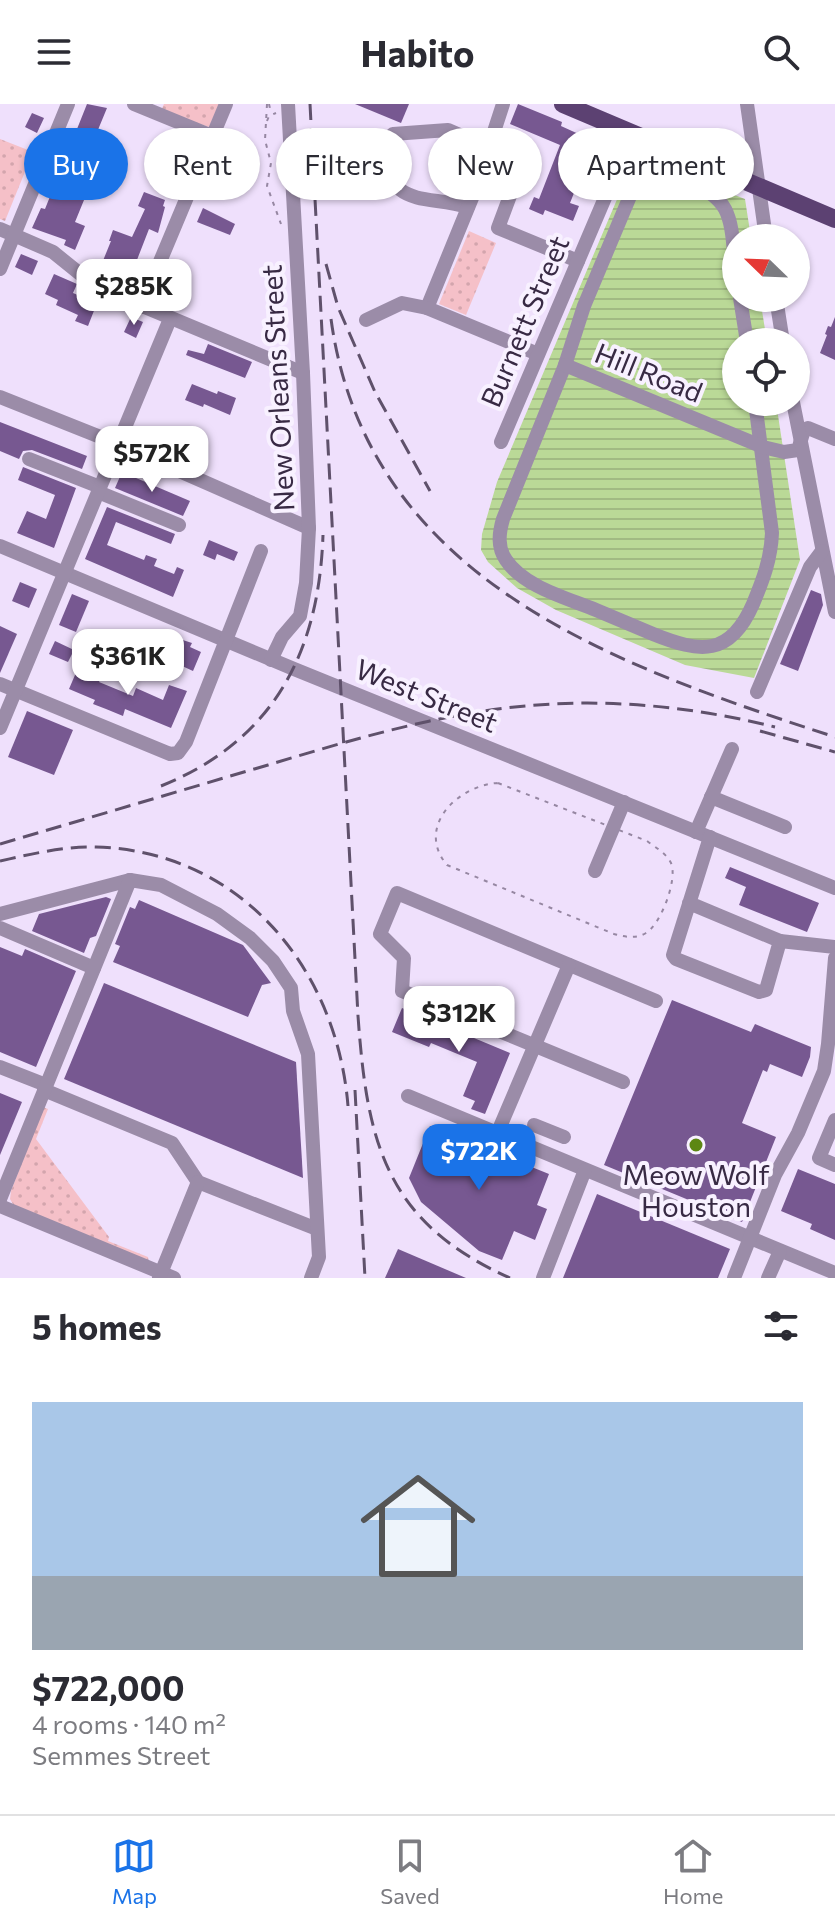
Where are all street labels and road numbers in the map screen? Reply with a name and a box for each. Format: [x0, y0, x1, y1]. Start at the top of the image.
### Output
street label: Burnett Street [473, 230, 575, 412]
street label: New Orleans Street [254, 264, 300, 512]
street label: Hill Road [590, 335, 708, 409]
street label: West Street [351, 651, 503, 739]

